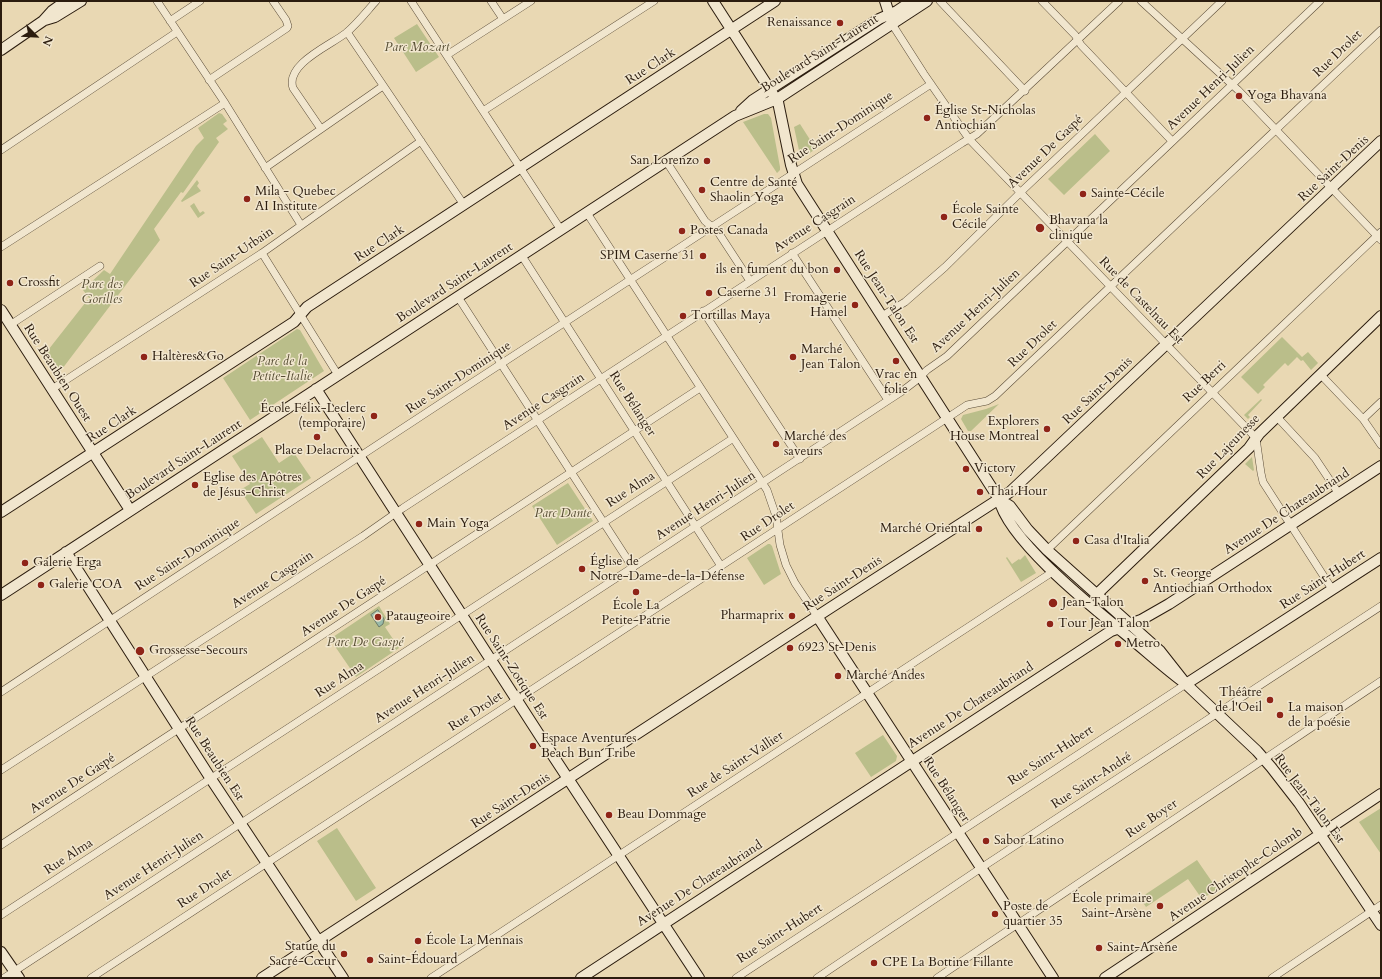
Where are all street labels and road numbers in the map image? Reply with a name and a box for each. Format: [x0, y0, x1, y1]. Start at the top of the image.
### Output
street label: Boulevard Saint-Laurent [758, 12, 882, 96]
street label: Rue Drolet [1311, 27, 1365, 81]
street label: Avenue Henri-Julien [1164, 42, 1258, 134]
street label: Rue Clark [623, 45, 679, 89]
street label: Rue Saint-Dominique [786, 88, 896, 168]
street label: Avenue De Gaspé [1005, 112, 1087, 192]
street label: Rue Saint-Denis [1296, 132, 1372, 206]
street label: Avenue Casgrain [771, 192, 859, 256]
street label: Rue Clark [352, 222, 408, 266]
street label: Rue Saint-Urbain [187, 224, 277, 292]
street label: Boulevard Saint-Laurent [394, 240, 516, 326]
street label: Rue Jean-Talon Est [850, 248, 922, 346]
street label: Rue de Castelnau Est [1095, 254, 1187, 348]
street label: Avenue Henri-Julien [928, 266, 1024, 356]
street label: Rue Drolet [1006, 317, 1060, 371]
street label: Rue Beaubien Ouest [20, 321, 94, 425]
street label: Rue Saint-Dominique [404, 338, 514, 418]
street label: Rue Saint-Denis [1060, 354, 1136, 428]
street label: Rue Berri [1180, 358, 1230, 406]
street label: Rue Bélanger [605, 369, 659, 439]
street label: Avenue Casgrain [500, 370, 588, 434]
street label: Rue Clark [84, 403, 140, 447]
street label: Rue Lajeunesse [1194, 412, 1264, 482]
street label: Boulevard Saint-Laurent [123, 417, 245, 503]
street label: Avenue De Chateaubriand [1221, 466, 1353, 558]
street label: Avenue Henri-Julien [653, 468, 759, 544]
street label: Rue Alma [604, 469, 658, 511]
street label: Rue Drolet [738, 498, 798, 546]
street label: Rue Saint-Dominique [133, 515, 243, 595]
street label: Rue Saint-Hubert [1278, 547, 1368, 613]
street label: Avenue Casgrain [229, 548, 317, 612]
street label: Rue Saint-Denis [801, 553, 885, 615]
street label: Avenue De Gaspé [298, 574, 390, 640]
street label: Rue Saint-Zotique Est [471, 611, 551, 723]
street label: Avenue Henri-Julien [372, 651, 478, 727]
street label: Rue Alma [313, 659, 367, 701]
street label: Avenue De Chateaubriand [905, 660, 1037, 752]
street label: Rue Drolet [446, 689, 506, 735]
street label: Rue Beaubien Est [181, 714, 247, 804]
street label: Rue Saint-Hubert [1006, 723, 1096, 789]
street label: Rue de Saint-Vallier [685, 728, 787, 802]
street label: Rue Saint-André [1049, 749, 1135, 813]
street label: Avenue De Gaspé [27, 751, 119, 817]
street label: Rue Jean-Talon Est [1270, 751, 1348, 847]
street label: Rue Bélanger [919, 755, 973, 825]
street label: Rue Saint-Denis [469, 770, 553, 832]
street label: Rue Boyer [1123, 796, 1181, 842]
street label: Avenue Christophe-Colomb [1166, 824, 1306, 926]
street label: Avenue Henri-Julien [101, 828, 207, 904]
street label: Rue Alma [42, 836, 96, 878]
street label: Avenue De Chateaubriand [634, 838, 766, 930]
street label: Rue Drolet [175, 866, 235, 912]
street label: Rue Saint-Hubert [735, 901, 825, 967]

